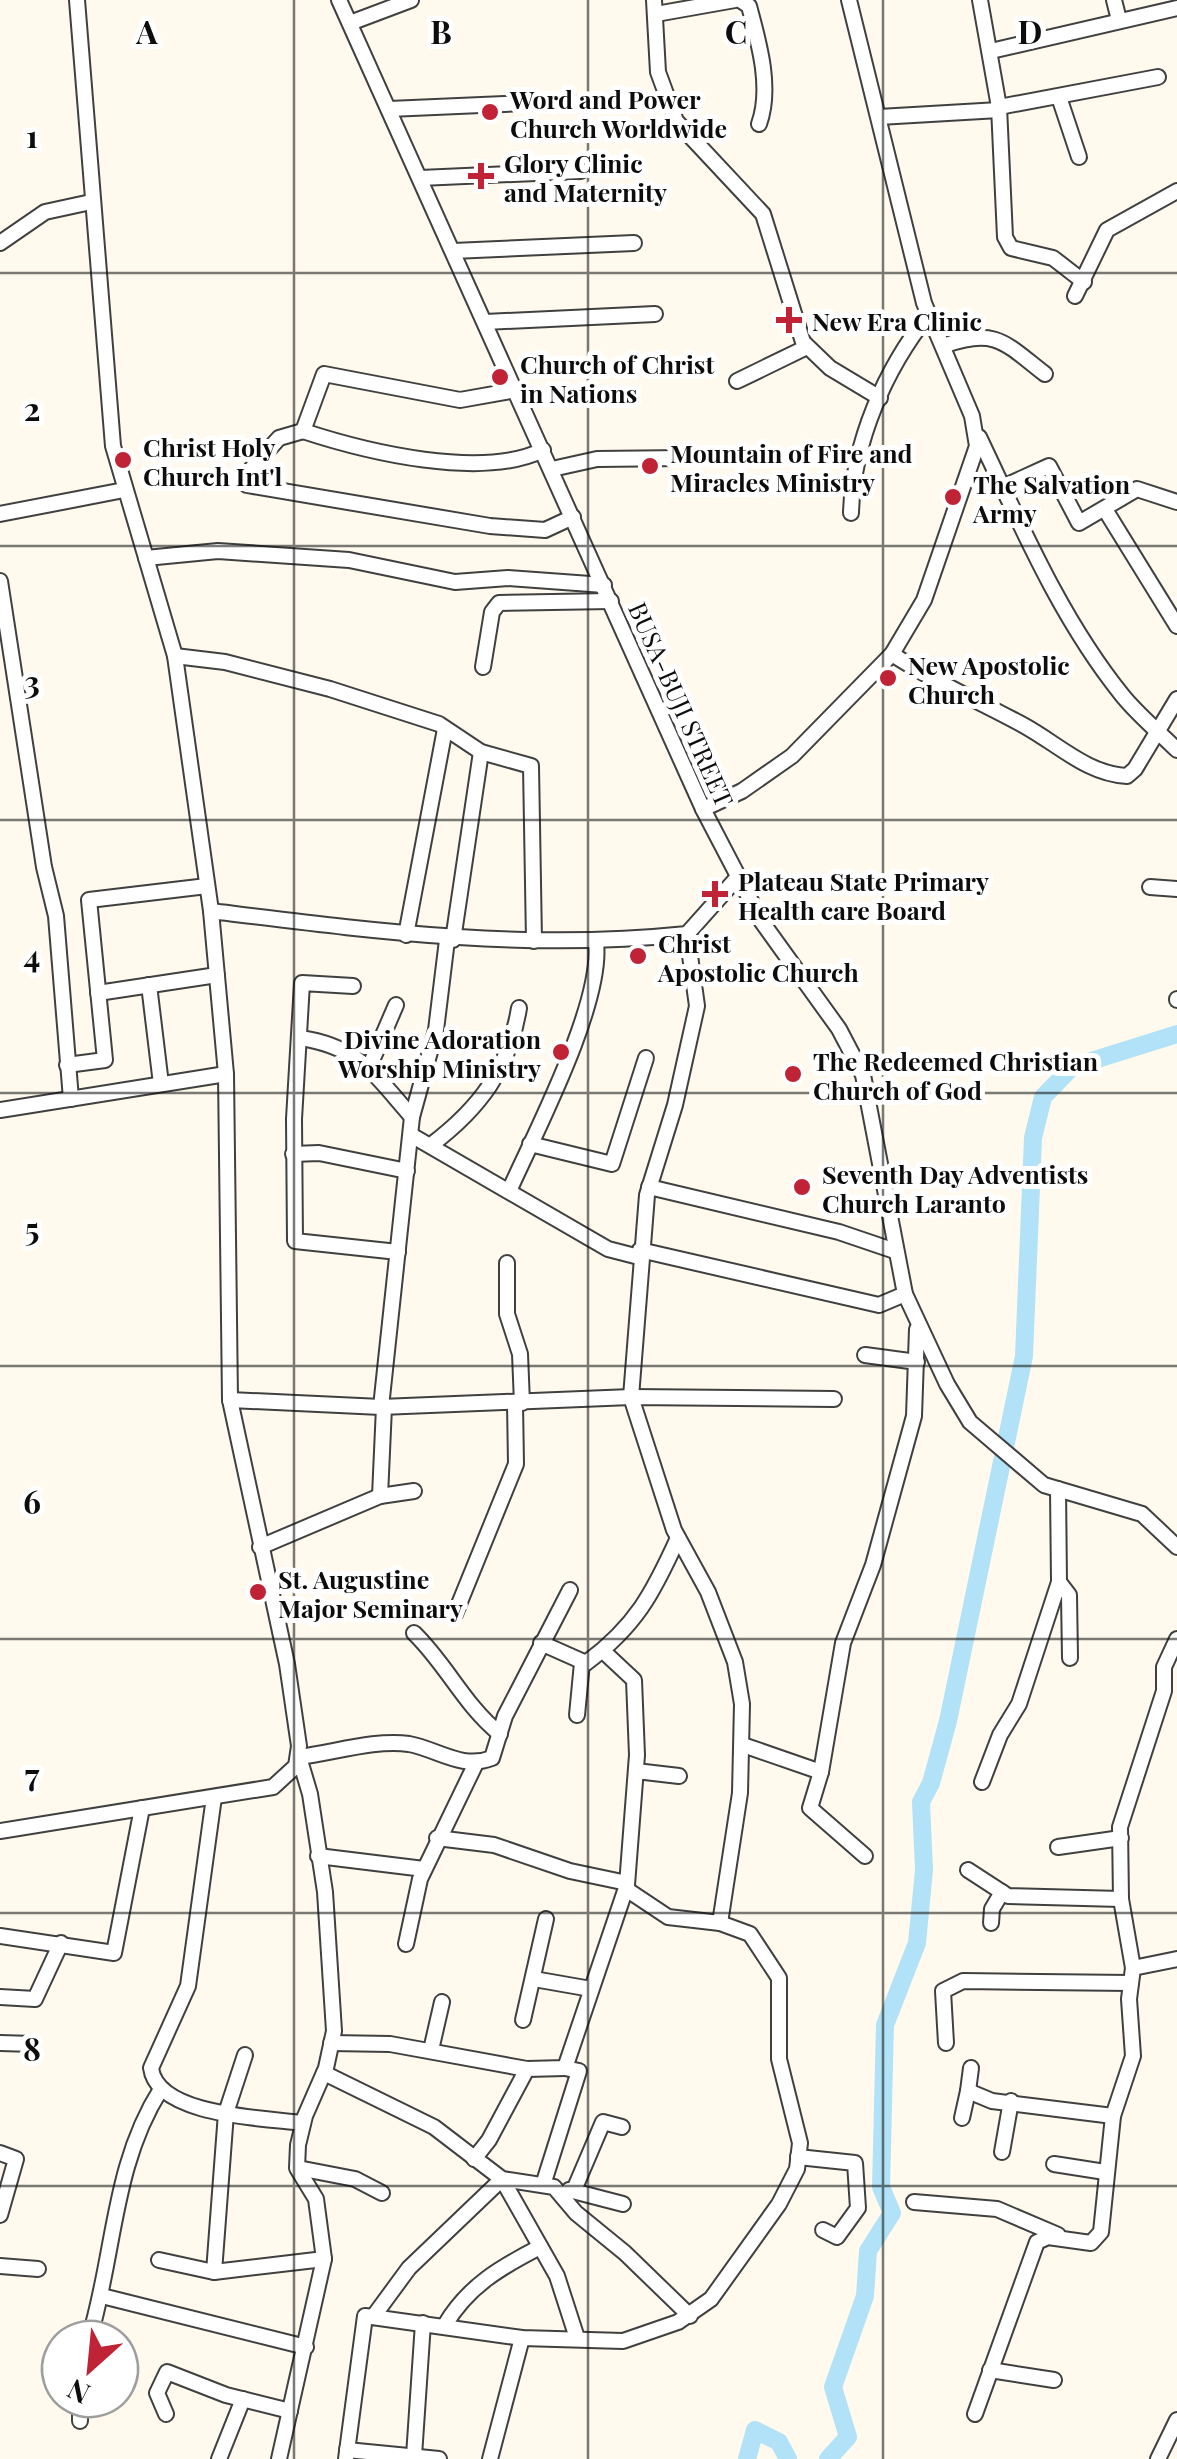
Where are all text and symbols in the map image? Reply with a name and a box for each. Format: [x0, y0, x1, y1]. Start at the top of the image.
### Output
text: A [135, 9, 158, 52]
text: B [430, 9, 452, 52]
text: C [725, 9, 747, 52]
text: D [1018, 9, 1042, 52]
place label: Word and Power Church Worldwide [509, 82, 727, 144]
marker: Word and Power Church Worldwide [479, 101, 501, 123]
text: 1 [26, 113, 38, 156]
place label: Glory Clinic and Maternity [504, 146, 667, 208]
marker: Glory Clinic and Maternity [468, 163, 494, 189]
place label: New Era Clinic [812, 304, 982, 337]
marker: New Era Clinic [776, 307, 802, 333]
place label: Church of Christ in Nations [520, 347, 714, 409]
marker: Church of Christ in Nations [489, 366, 511, 388]
text: 2 [24, 386, 40, 429]
place label: Christ Holy Church Int'l [143, 430, 283, 492]
place label: Mountain of Fire and Miracles Ministry [670, 436, 913, 498]
marker: Christ Holy Church Int'l [112, 449, 134, 471]
marker: Mountain of Fire and Miracles Ministry [639, 455, 661, 477]
place label: The Salvation Army [972, 467, 1131, 529]
marker: The Salvation Army [942, 486, 964, 508]
street label: BUSA-BUJI STREET [622, 597, 742, 811]
place label: New Apostolic Church [908, 648, 1070, 710]
text: 3 [24, 659, 40, 702]
marker: New Apostolic Church [877, 667, 899, 689]
place label: Plateau State Primary Health care Board [738, 864, 989, 926]
marker: Plateau State Primary Health care Board [702, 881, 728, 907]
place label: Christ Apostolic Church [657, 926, 859, 988]
text: 4 [24, 933, 40, 976]
marker: Christ Apostolic Church [627, 945, 649, 967]
place label: Divine Adoration Worship Ministry [337, 1022, 542, 1084]
marker: Divine Adoration Worship Ministry [550, 1041, 572, 1063]
place label: The Redeemed Christian Church of God [813, 1044, 1099, 1106]
marker: The Redeemed Christian Church of God [782, 1063, 804, 1085]
place label: Seventh Day Adventists Church Laranto [822, 1157, 1088, 1219]
marker: Seventh Day Adventists Church Laranto [791, 1176, 813, 1198]
text: 5 [25, 1206, 39, 1249]
text: 6 [23, 1479, 41, 1522]
place label: St. Augustine Major Seminary [278, 1562, 463, 1624]
marker: St. Augustine Major Seminary [247, 1581, 269, 1603]
text: 7 [25, 1752, 40, 1795]
text: 8 [23, 2026, 41, 2069]
north arrow [40, 2319, 140, 2419]
text: N [61, 2372, 95, 2414]

